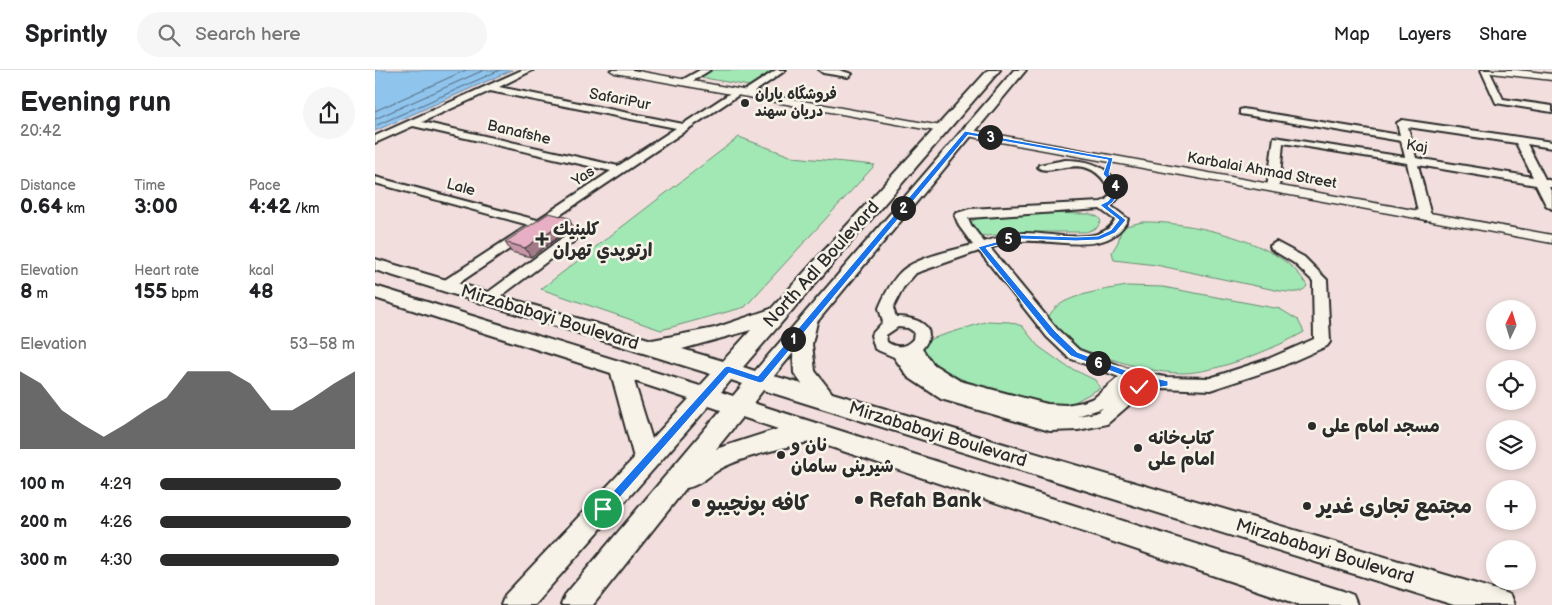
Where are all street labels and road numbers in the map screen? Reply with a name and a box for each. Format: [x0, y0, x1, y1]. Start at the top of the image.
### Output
street label: SafariPur [588, 84, 653, 115]
street label: Banafshe [485, 116, 553, 149]
street label: Kaj [1405, 135, 1429, 158]
street label: Karbalai Ahmad Street [1186, 148, 1339, 193]
street label: Yas [567, 162, 599, 191]
street label: Lale [444, 175, 477, 200]
street label: North Adl Boulevard [759, 197, 884, 332]
street label: Mirzababayi Boulevard [458, 280, 641, 355]
street label: Mirzababayi Boulevard [846, 397, 1029, 472]
street label: Mirzababayi Boulevard [1233, 514, 1416, 589]

